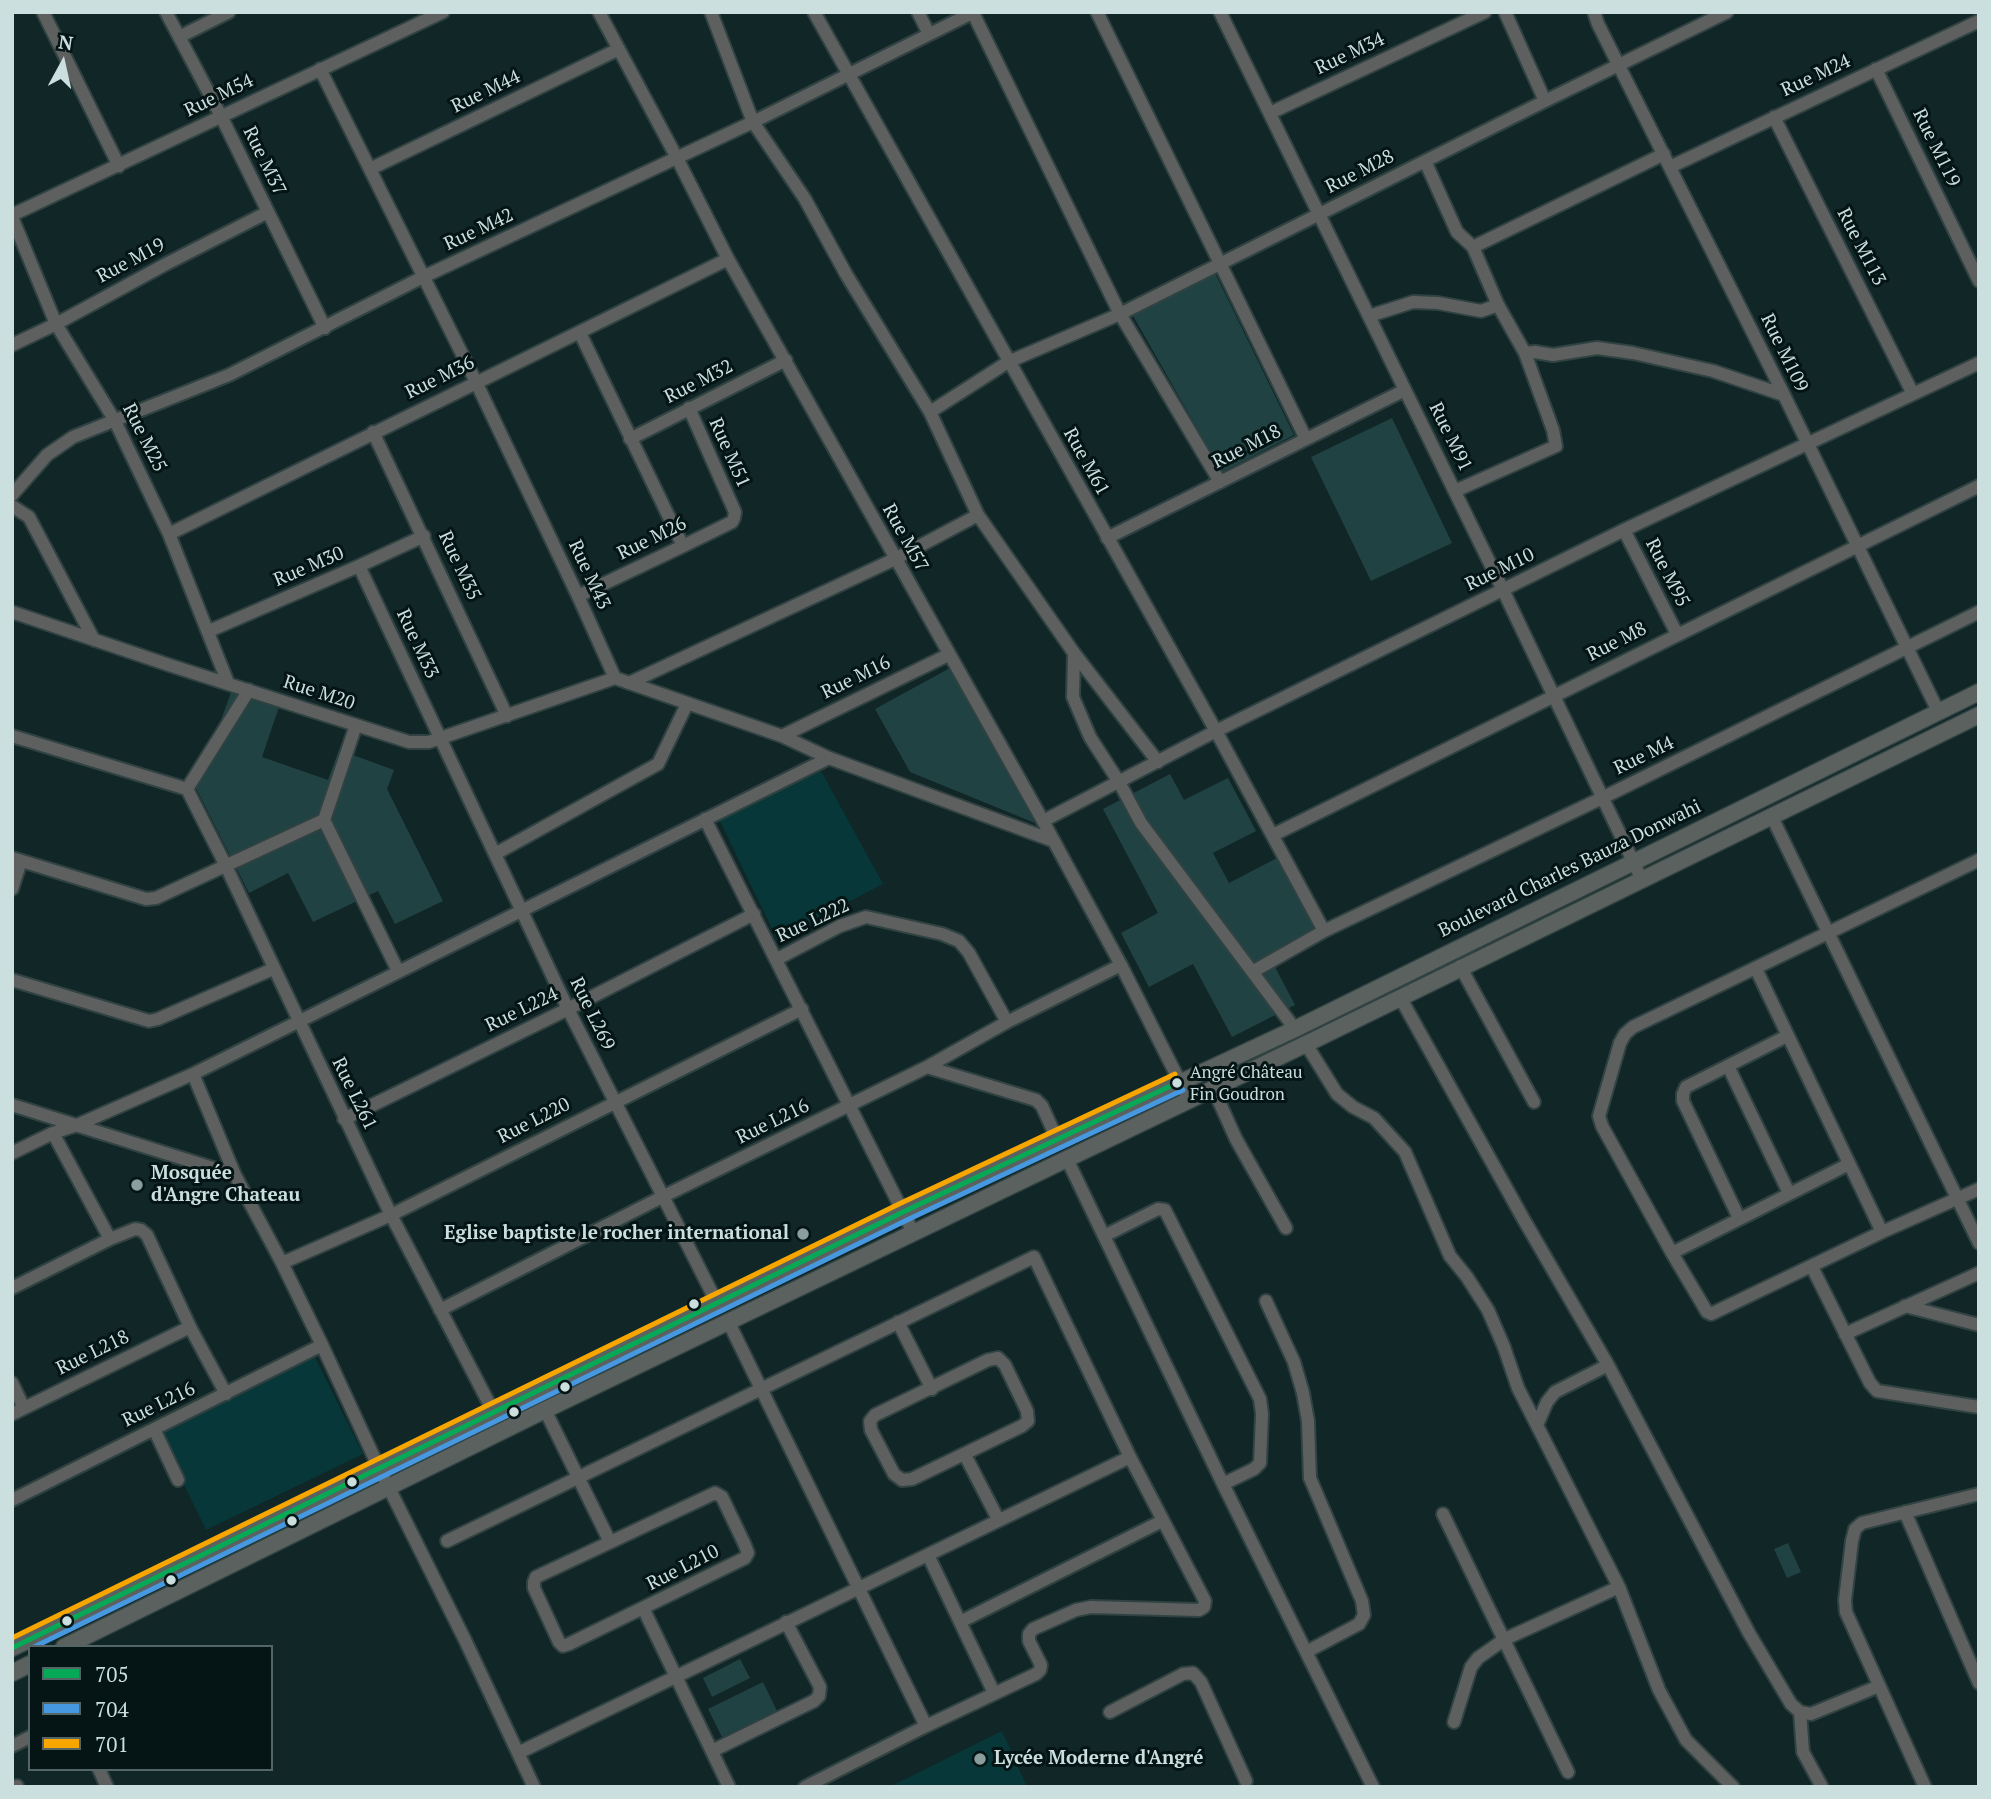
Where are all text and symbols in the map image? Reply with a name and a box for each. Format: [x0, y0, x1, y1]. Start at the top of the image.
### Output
north arrow [28, 28, 98, 98]
text: N [57, 28, 75, 55]
street label: Rue M34 [1312, 28, 1388, 80]
street label: Rue M24 [1778, 50, 1854, 102]
street label: Rue M44 [448, 66, 524, 118]
street label: Rue M54 [181, 70, 257, 122]
street label: Rue M119 [1907, 105, 1965, 191]
street label: Rue M37 [238, 123, 290, 199]
street label: Rue M28 [1322, 145, 1398, 199]
street label: Rue M42 [441, 204, 517, 256]
street label: Rue M113 [1832, 204, 1890, 290]
street label: Rue M19 [93, 234, 169, 288]
street label: Rue M109 [1755, 310, 1813, 396]
street label: Rue M36 [402, 352, 478, 404]
street label: Rue M32 [661, 355, 737, 409]
street label: Rue M91 [1424, 399, 1476, 475]
street label: Rue M25 [117, 400, 171, 476]
street label: Rue M51 [704, 415, 754, 491]
street label: Rue M18 [1209, 420, 1285, 474]
street label: Rue M61 [1058, 424, 1114, 500]
street label: Rue M57 [877, 500, 933, 576]
street label: Rue M26 [614, 513, 690, 565]
street label: Rue M35 [433, 528, 485, 604]
street label: Rue M95 [1640, 535, 1694, 611]
street label: Rue M43 [563, 537, 615, 613]
street label: Rue M30 [271, 542, 347, 592]
street label: Rue M10 [1462, 544, 1538, 596]
street label: Rue M33 [391, 606, 443, 682]
street label: Rue M8 [1583, 617, 1651, 667]
street label: Rue M16 [818, 652, 894, 704]
street label: Rue M20 [280, 671, 358, 715]
street label: Rue M4 [1610, 732, 1678, 780]
street label: Boulevard Charles Bauza Donwahi [1435, 795, 1705, 943]
street label: Rue L222 [773, 894, 853, 948]
street label: Rue L269 [565, 974, 619, 1054]
street label: Rue L224 [482, 983, 562, 1037]
street label: Rue L261 [327, 1054, 381, 1134]
place label: Angré Château Fin Goudron [1190, 1063, 1303, 1103]
marker: Angré Château Fin Goudron [1170, 1076, 1184, 1090]
street label: Rue L220 [494, 1093, 574, 1149]
street label: Rue L216 [733, 1095, 813, 1149]
place label: Mosquée d'Angre Chateau [151, 1163, 300, 1207]
marker: Mosquée d'Angre Chateau [129, 1177, 145, 1193]
place label: Eglise baptiste le rocher international [444, 1223, 789, 1245]
marker: Eglise baptiste le rocher international [795, 1226, 811, 1242]
unlabelled marker [687, 1297, 701, 1311]
street label: Rue L218 [53, 1326, 133, 1380]
street label: Rue L216 [119, 1378, 199, 1432]
unlabelled marker [558, 1380, 572, 1394]
unlabelled marker [507, 1405, 521, 1419]
unlabelled marker [345, 1475, 359, 1489]
unlabelled marker [285, 1514, 299, 1528]
street label: Rue L210 [643, 1540, 723, 1596]
unlabelled marker [164, 1573, 178, 1587]
unlabelled marker [60, 1614, 74, 1628]
legend [28, 1645, 273, 1771]
text: 705 [95, 1660, 129, 1688]
text: 704 [95, 1695, 129, 1723]
text: 701 [95, 1730, 129, 1758]
place label: Lycée Moderne d'Angré [994, 1748, 1203, 1770]
marker: Lycée Moderne d'Angré [972, 1751, 988, 1767]

